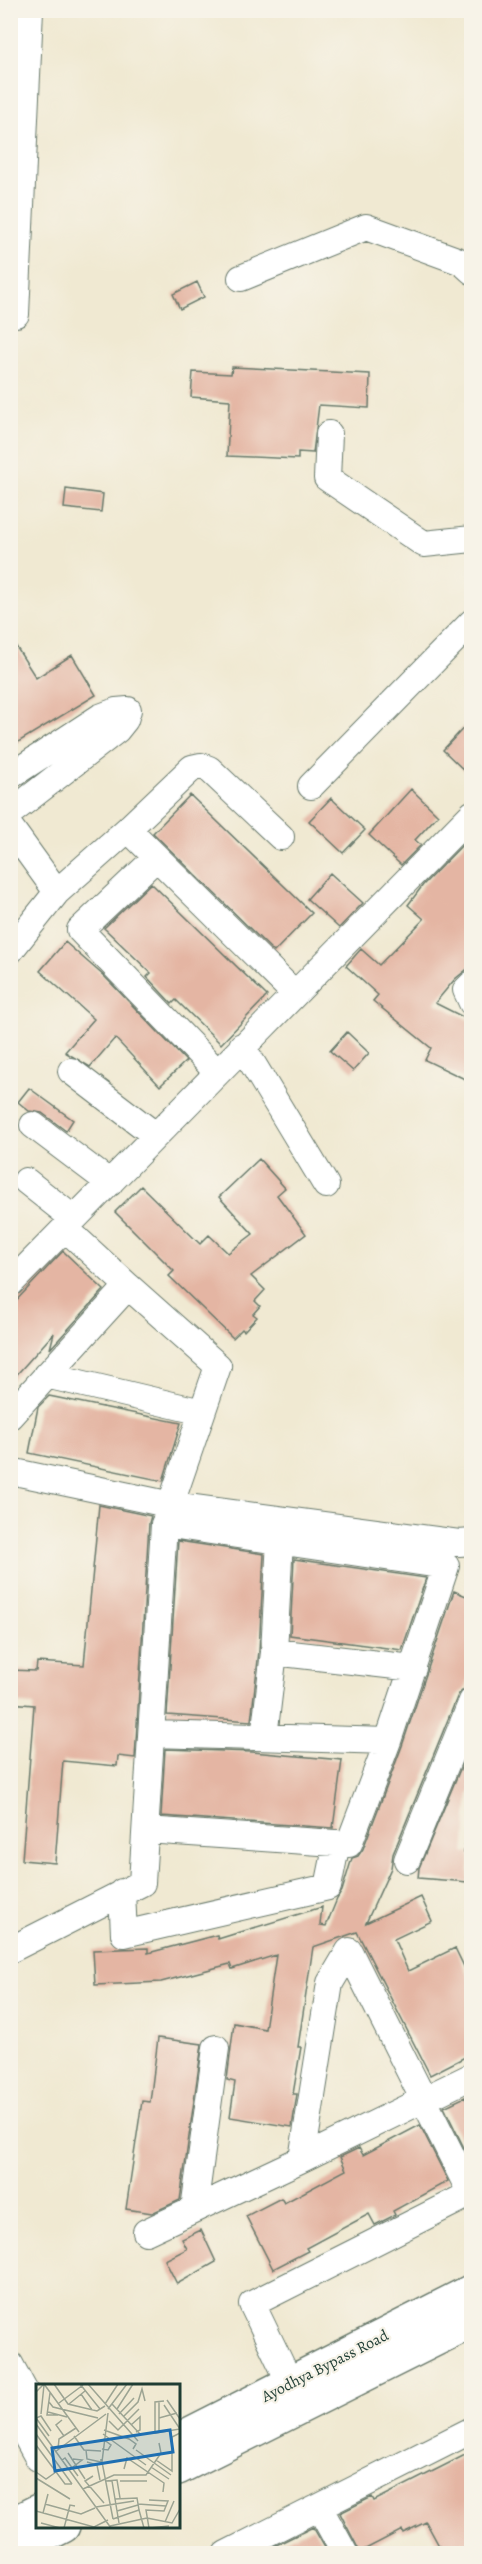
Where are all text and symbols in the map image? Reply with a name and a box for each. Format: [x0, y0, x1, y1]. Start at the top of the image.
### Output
street label: Ayodhya Bypass Road [257, 2324, 393, 2408]
inset map [36, 2384, 180, 2528]

